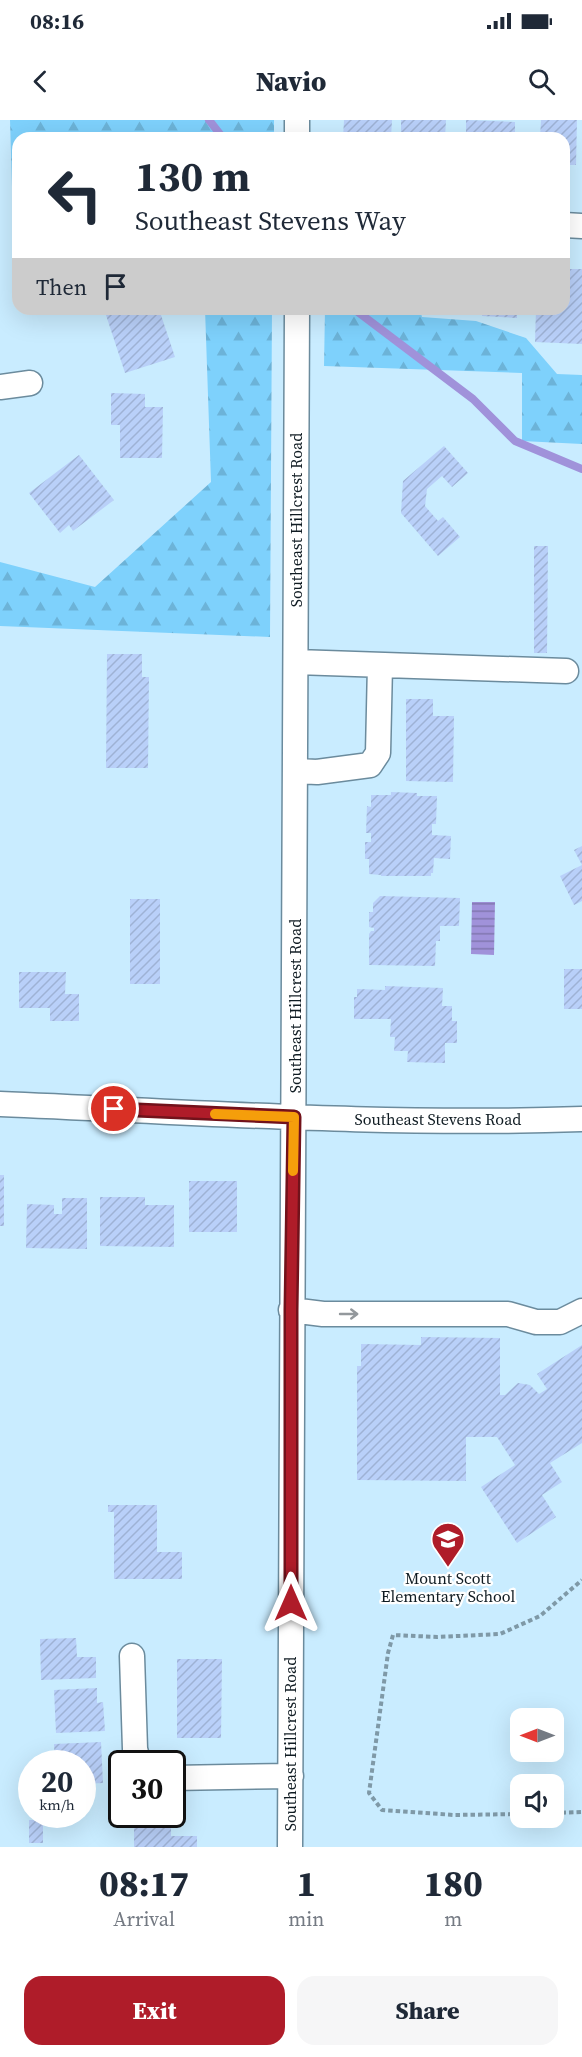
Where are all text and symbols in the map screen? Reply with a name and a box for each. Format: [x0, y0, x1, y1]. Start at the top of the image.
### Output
text: 08:16 [30, 6, 84, 36]
text: Navio [256, 63, 326, 100]
icon: back [24, 65, 57, 98]
icon: search [525, 65, 558, 98]
text: 130 m [135, 147, 250, 205]
icon: left [36, 156, 114, 234]
text: Southeast Stevens Way [135, 202, 406, 239]
icon: arrive [99, 270, 132, 303]
text: Then [36, 272, 87, 302]
street label: Southeast Hillcrest Road [285, 433, 307, 607]
street label: Southeast Hillcrest Road [284, 919, 306, 1093]
pin [88, 1083, 139, 1134]
icon: arrive [97, 1092, 130, 1125]
street label: Southeast Stevens Road [355, 1108, 521, 1130]
one-way arrow [339, 1308, 359, 1320]
school or university icon: Mount Scott Elementary School [430, 1521, 466, 1568]
place label: Mount Scott Elementary School [381, 1567, 515, 1607]
position arrow [259, 1571, 323, 1635]
street label: Southeast Hillcrest Road [279, 1657, 301, 1831]
north arrow [510, 1708, 564, 1762]
map controls [510, 1708, 564, 1828]
speed limit sign: 30 [108, 1750, 186, 1828]
text: 20 [41, 1761, 73, 1802]
button: sound [510, 1774, 564, 1828]
text: km/h [39, 1794, 75, 1815]
text: 08:17 [99, 1859, 189, 1908]
text: 1 [296, 1859, 316, 1908]
text: 180 [423, 1859, 483, 1908]
text: Arrival [113, 1905, 175, 1933]
text: min [288, 1905, 324, 1933]
text: m [444, 1905, 462, 1933]
button: Exit [24, 1976, 285, 2045]
button: Share [297, 1976, 558, 2045]

